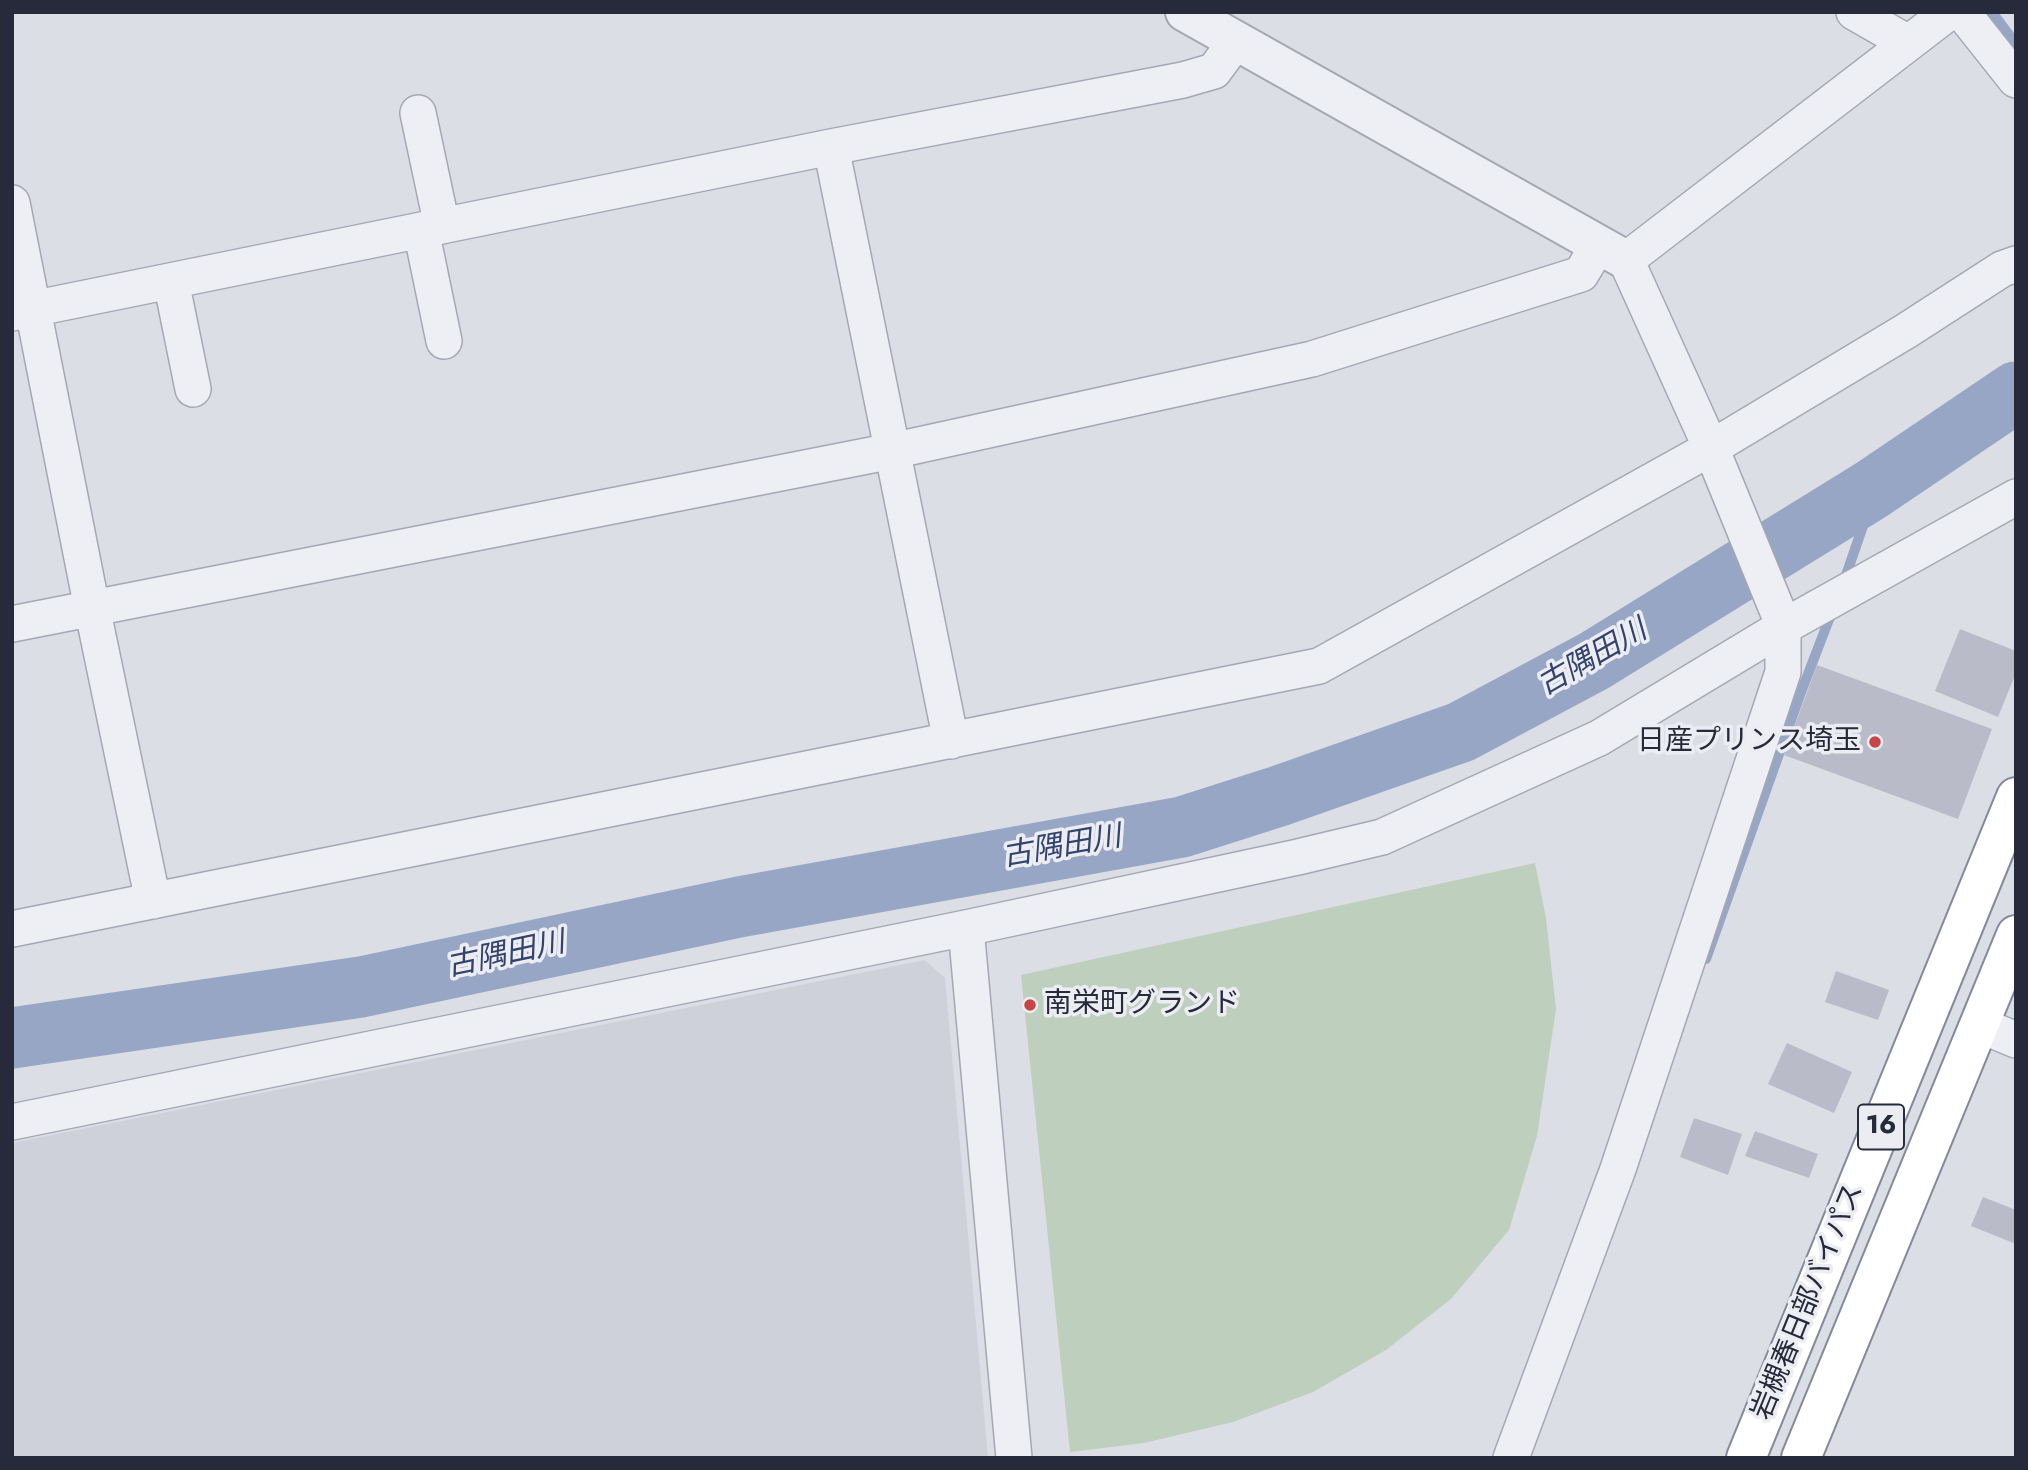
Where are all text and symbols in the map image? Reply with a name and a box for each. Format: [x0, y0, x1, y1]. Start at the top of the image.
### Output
water label: 古隅田川 [1532, 613, 1654, 705]
place label: 日産プリンス埼玉 [1637, 725, 1861, 759]
marker: 日産プリンス埼玉 [1867, 734, 1883, 750]
water label: 古隅田川 [1000, 820, 1124, 876]
water label: 古隅田川 [444, 926, 568, 986]
place label: 南栄町グランド [1044, 988, 1240, 1022]
marker: 南栄町グランド [1022, 997, 1038, 1013]
road number: 16 [1858, 1104, 1904, 1150]
street label: 岩槻春日部バイパス [1746, 1179, 1872, 1425]

